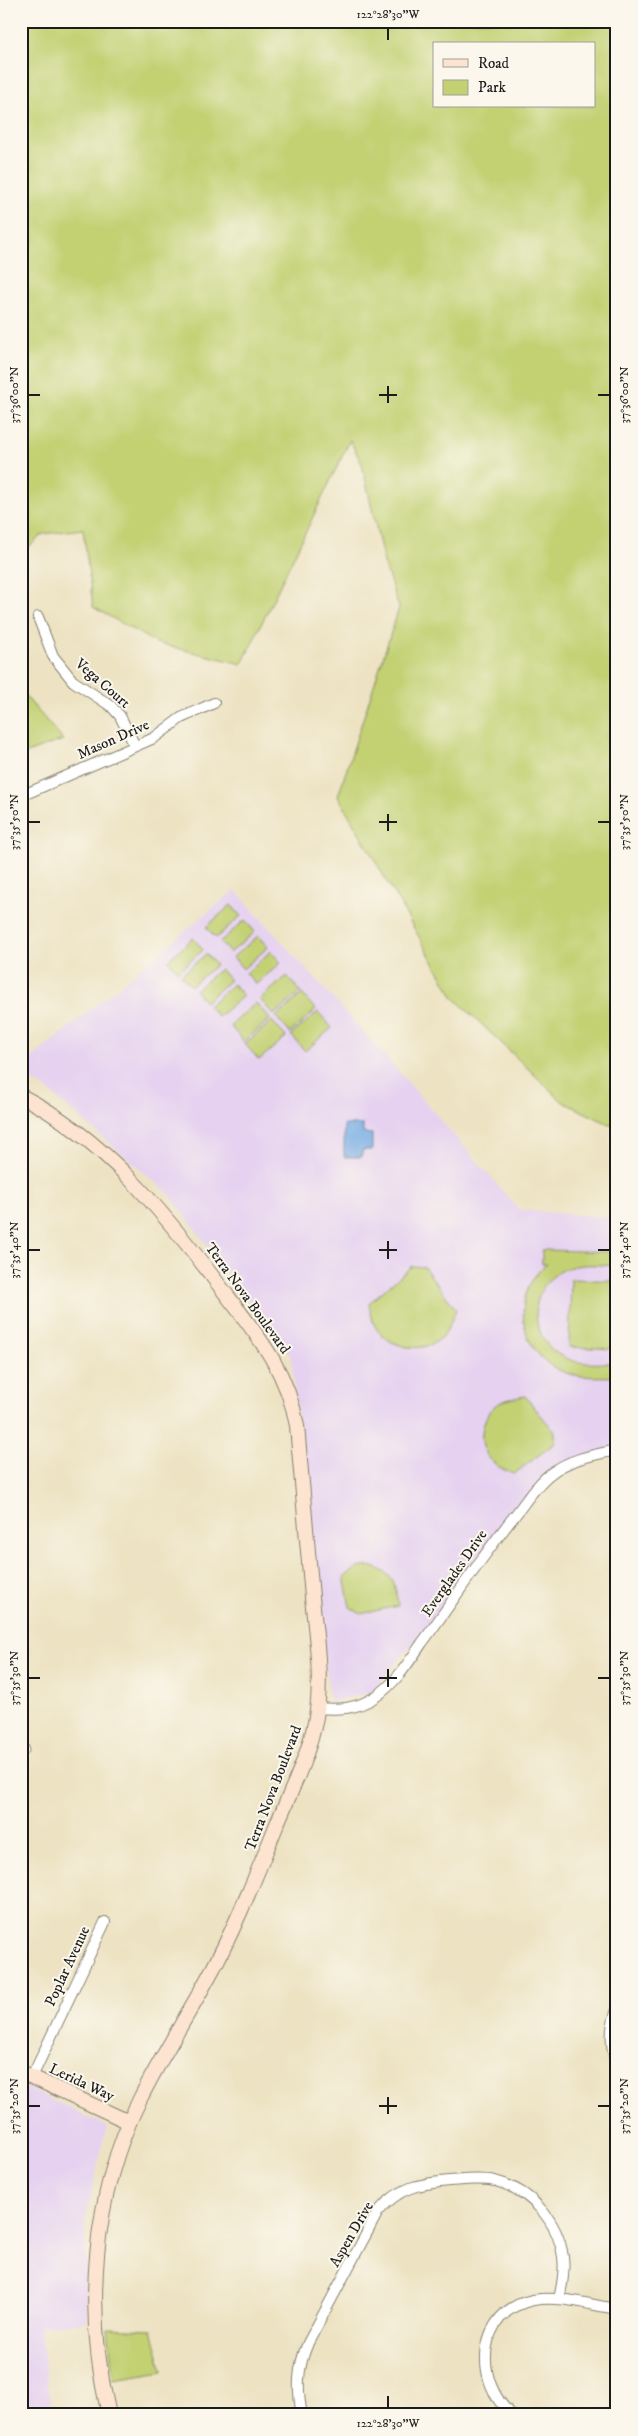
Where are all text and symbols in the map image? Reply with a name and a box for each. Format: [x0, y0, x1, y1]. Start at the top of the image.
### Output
text: 122°28'30"W [357, 7, 420, 22]
legend [433, 42, 596, 108]
text: Road [478, 54, 510, 73]
text: Park [478, 78, 507, 97]
text: 37°36'00"N [7, 366, 22, 424]
text: 37°36'00"N [617, 366, 632, 424]
street label: Vega Court [71, 654, 134, 713]
street label: Mason Drive [74, 715, 152, 764]
text: 37°35'50"N [7, 794, 22, 850]
text: 37°35'50"N [617, 794, 632, 850]
text: 37°35'40"N [7, 1221, 22, 1279]
text: 37°35'40"N [617, 1221, 632, 1279]
street label: Terra Nova Boulevard [201, 1239, 295, 1358]
street label: Everglades Drive [417, 1526, 491, 1621]
text: 37°35'30"N [7, 1650, 22, 1705]
text: 37°35'30"N [617, 1650, 632, 1705]
street label: Terra Nova Boulevard [241, 1722, 306, 1854]
street label: Poplar Avenue [41, 1923, 94, 2009]
street label: Lerida Way [46, 2059, 118, 2106]
text: 37°35'20"N [7, 2078, 22, 2134]
text: 37°35'20"N [617, 2078, 632, 2134]
street label: Aspen Drive [325, 2198, 378, 2271]
text: 122°28'30"W [357, 2416, 420, 2431]

